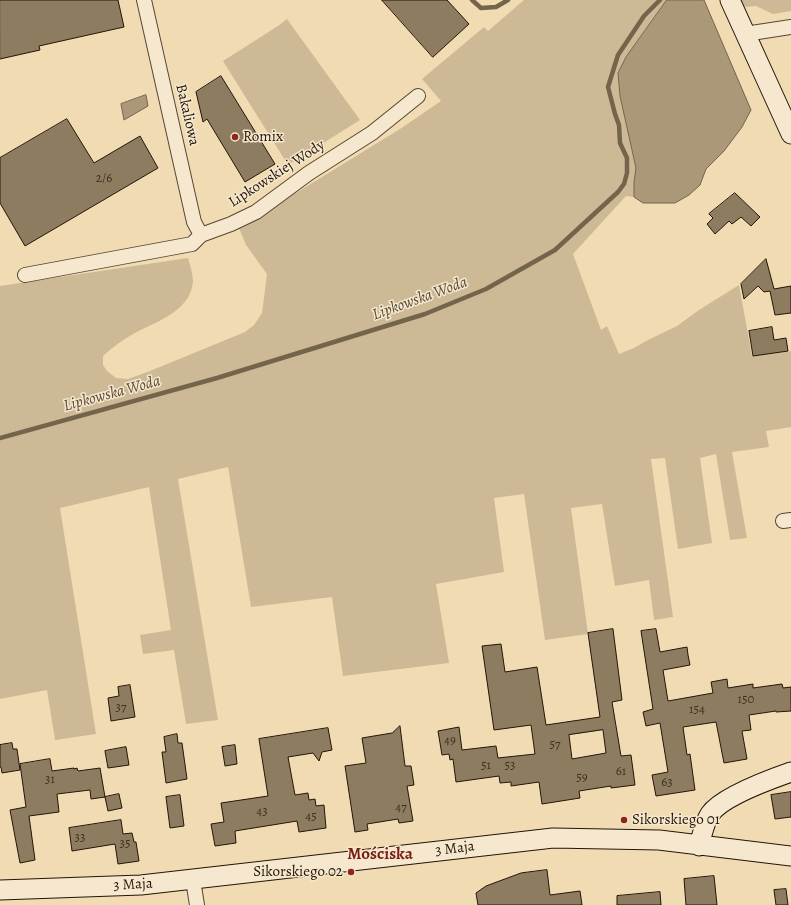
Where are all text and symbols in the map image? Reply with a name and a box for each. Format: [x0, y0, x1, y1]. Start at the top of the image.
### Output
street label: Bakaliowa [171, 83, 203, 147]
place label: Romix [243, 128, 283, 146]
marker: Romix [230, 132, 240, 142]
street label: Lipkowskiej Wody [226, 136, 328, 212]
house number: 2/6 [96, 171, 112, 187]
water label: Lipkowska Woda [370, 273, 470, 325]
water label: Lipkowska Woda [61, 372, 163, 416]
house number: 150 [738, 692, 754, 708]
house number: 37 [116, 700, 126, 716]
house number: 154 [689, 702, 705, 718]
house number: 49 [444, 733, 456, 749]
house number: 57 [549, 737, 561, 753]
house number: 51 [481, 758, 491, 774]
house number: 53 [505, 758, 515, 774]
house number: 61 [616, 764, 626, 780]
house number: 59 [576, 770, 588, 786]
house number: 31 [45, 772, 55, 788]
house number: 63 [661, 775, 673, 791]
house number: 47 [395, 800, 407, 816]
house number: 43 [256, 804, 268, 820]
house number: 45 [305, 809, 317, 825]
place label: Sikorskiego 01 [632, 811, 720, 829]
marker: Sikorskiego 01 [619, 815, 629, 825]
house number: 33 [75, 830, 85, 846]
house number: 35 [120, 836, 130, 852]
street label: 3 Maja [434, 838, 476, 860]
district label: Mościska [347, 845, 413, 865]
place label: Sikorskiego 02 [253, 863, 343, 881]
marker: Sikorskiego 02 [346, 867, 356, 877]
street label: 3 Maja [113, 875, 153, 895]

